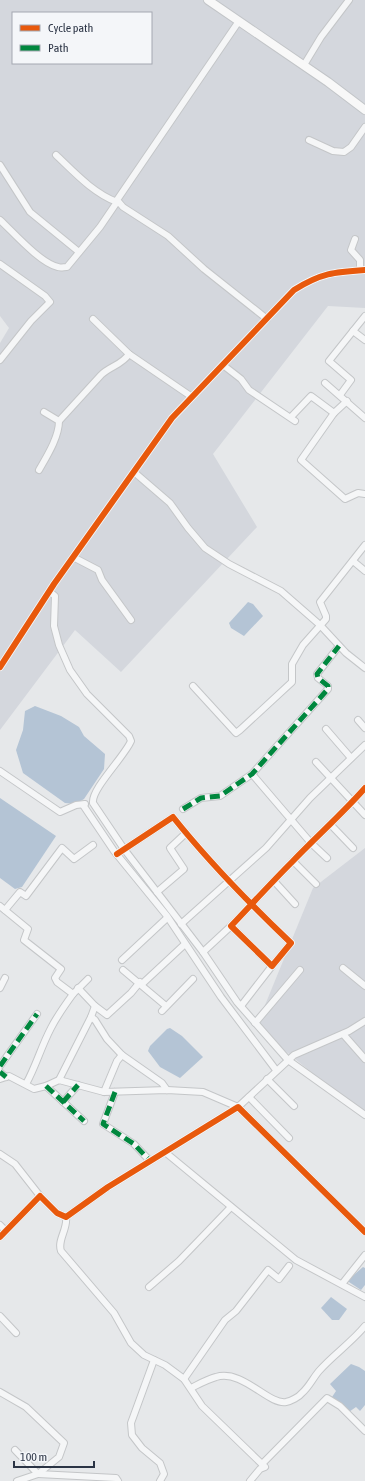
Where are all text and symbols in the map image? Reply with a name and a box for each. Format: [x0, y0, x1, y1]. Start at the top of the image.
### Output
legend [12, 12, 152, 64]
text: Cycle path [48, 21, 93, 35]
text: Path [48, 41, 69, 55]
scale bar [14, 1443, 94, 1469]
text: 100 m [20, 1450, 47, 1464]

